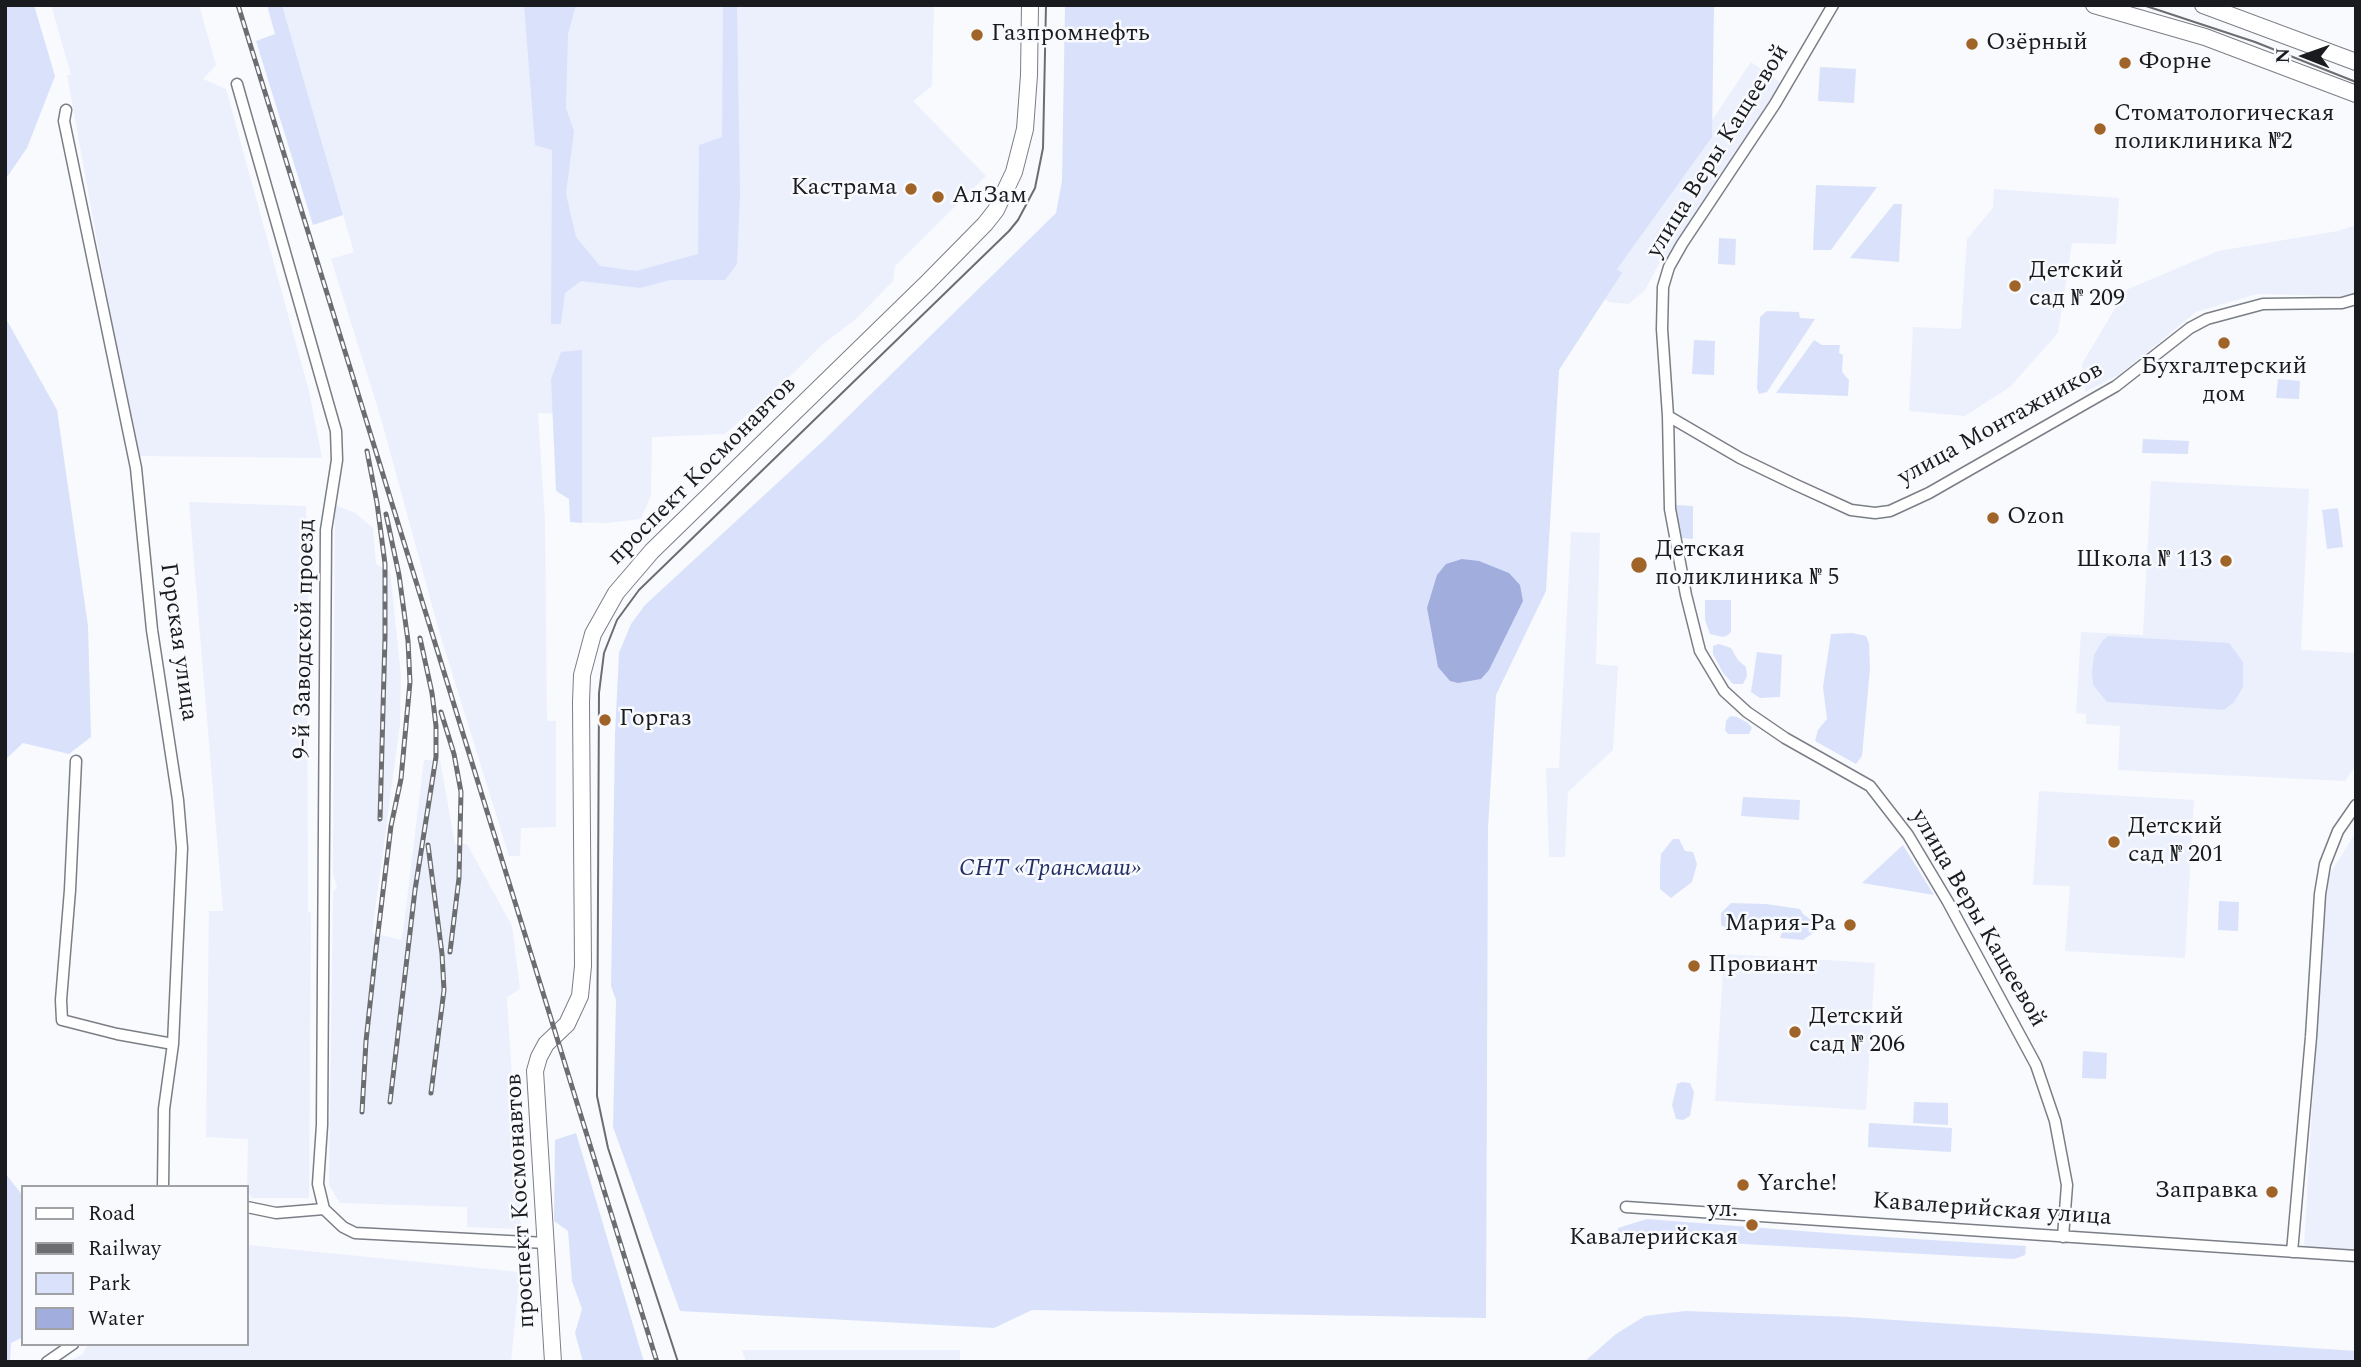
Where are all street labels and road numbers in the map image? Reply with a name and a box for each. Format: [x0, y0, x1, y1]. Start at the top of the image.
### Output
street label: улица Веры Кащеевой [1641, 40, 1797, 264]
street label: улица Монтажников [1894, 357, 2108, 493]
street label: проспект Космонавтов [603, 372, 803, 572]
street label: 9-й Заводской проезд [290, 519, 322, 759]
street label: Горская улица [152, 561, 202, 723]
street label: улица Веры Кащеевой [1903, 805, 2051, 1033]
street label: проспект Космонавтов [501, 1073, 543, 1329]
street label: Кавалерийская улица [1871, 1188, 2113, 1234]

